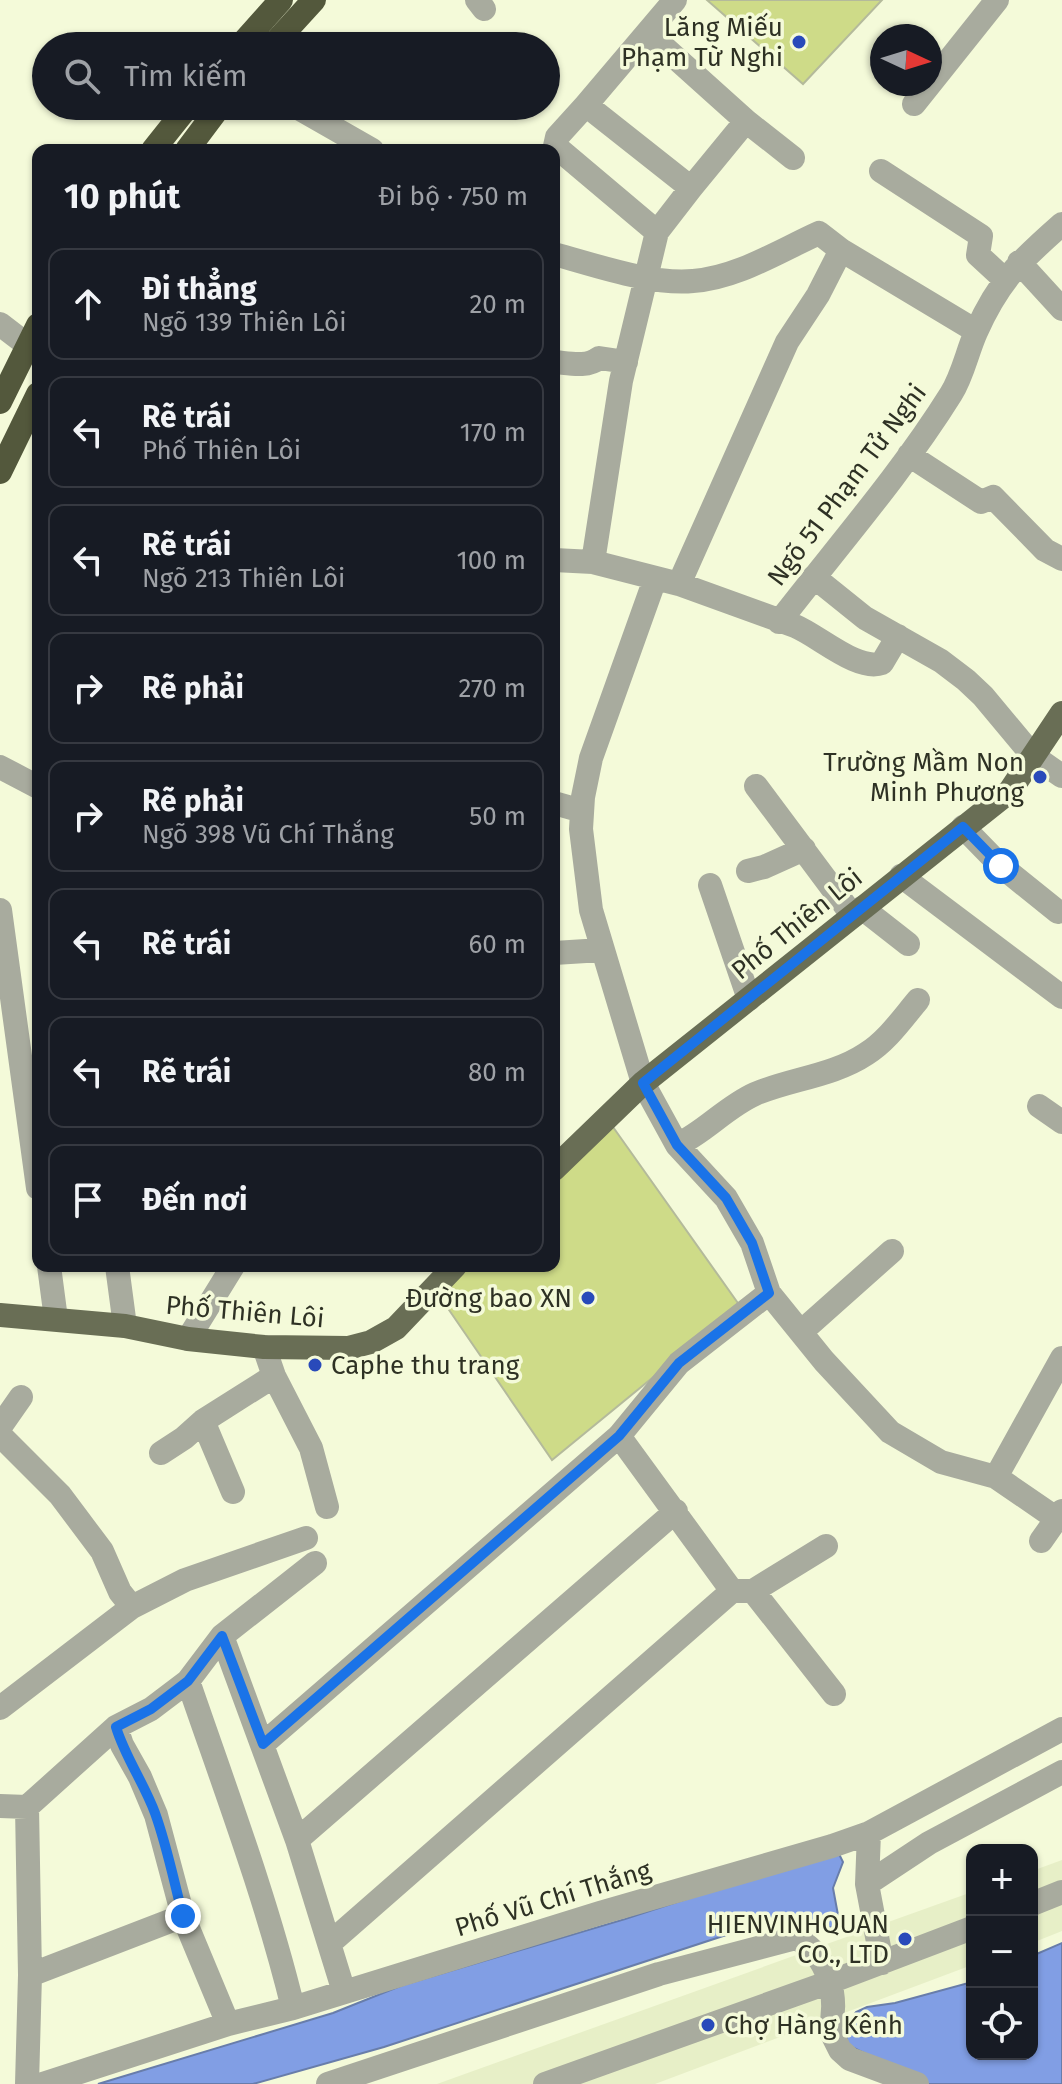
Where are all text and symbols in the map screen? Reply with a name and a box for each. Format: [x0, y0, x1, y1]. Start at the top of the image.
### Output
place label: Lăng Miếu Phạm Từ Nghi [621, 12, 783, 73]
north arrow [870, 24, 942, 96]
search box [32, 32, 560, 120]
marker: Lăng Miếu Phạm Từ Nghi [790, 33, 808, 51]
icon: search [60, 54, 104, 98]
text: Tìm kiếm [124, 58, 248, 94]
text: 10 phút [64, 176, 180, 217]
text: Đi bộ · 750 m [378, 181, 528, 212]
text: Đi thẳng [142, 271, 257, 307]
icon: ahead [66, 282, 110, 326]
text: 20 m [469, 289, 526, 320]
text: Ngõ 139 Thiên Lôi [142, 307, 347, 338]
street label: Ngõ 51 Phạm Tử Nghi [761, 378, 933, 592]
text: Rẽ trái [142, 399, 231, 435]
icon: left [66, 410, 110, 454]
text: 170 m [460, 417, 526, 448]
text: Phố Thiên Lôi [142, 435, 301, 466]
text: Rẽ trái [142, 527, 231, 563]
icon: left [66, 538, 110, 582]
text: 100 m [457, 545, 526, 576]
text: Ngõ 213 Thiên Lôi [142, 563, 345, 594]
icon: right [66, 666, 110, 710]
text: Rẽ phải [142, 670, 244, 706]
text: 270 m [458, 673, 526, 704]
place label: Trường Mầm Non Minh Phương [823, 747, 1024, 808]
marker: Trường Mầm Non Minh Phương [1031, 768, 1049, 786]
text: Rẽ phải [142, 783, 244, 819]
icon: right [66, 794, 110, 838]
text: 50 m [469, 801, 526, 832]
text: Ngõ 398 Vũ Chí Thắng [142, 819, 394, 850]
route start [983, 848, 1019, 884]
street label: Phố Thiên Lôi [725, 862, 869, 986]
icon: left [66, 922, 110, 966]
text: Rẽ trái [142, 926, 231, 962]
text: 60 m [468, 929, 526, 960]
icon: left [66, 1050, 110, 1094]
text: Rẽ trái [142, 1054, 231, 1090]
text: 80 m [468, 1057, 526, 1088]
icon: arrive [66, 1178, 110, 1222]
text: Đến nơi [142, 1182, 247, 1218]
place label: Đường bao XN [406, 1283, 572, 1314]
marker: Đường bao XN [579, 1289, 597, 1307]
street label: Phố Thiên Lôi [164, 1290, 326, 1334]
place label: Caphe thu trang [331, 1350, 520, 1381]
marker: Caphe thu trang [306, 1356, 324, 1374]
map controls [966, 1844, 1038, 2060]
button: + [966, 1844, 1038, 1916]
street label: Phố Vũ Chí Thắng [451, 1853, 655, 1944]
route end [165, 1898, 201, 1934]
place label: HIENVINHQUAN CO., LTD [707, 1909, 889, 1970]
button: − [966, 1916, 1038, 1988]
marker: HIENVINHQUAN CO., LTD [896, 1930, 914, 1948]
button: locate [966, 1988, 1038, 2060]
place label: Chợ Hàng Kênh [724, 2010, 903, 2041]
marker: Chợ Hàng Kênh [699, 2016, 717, 2034]

